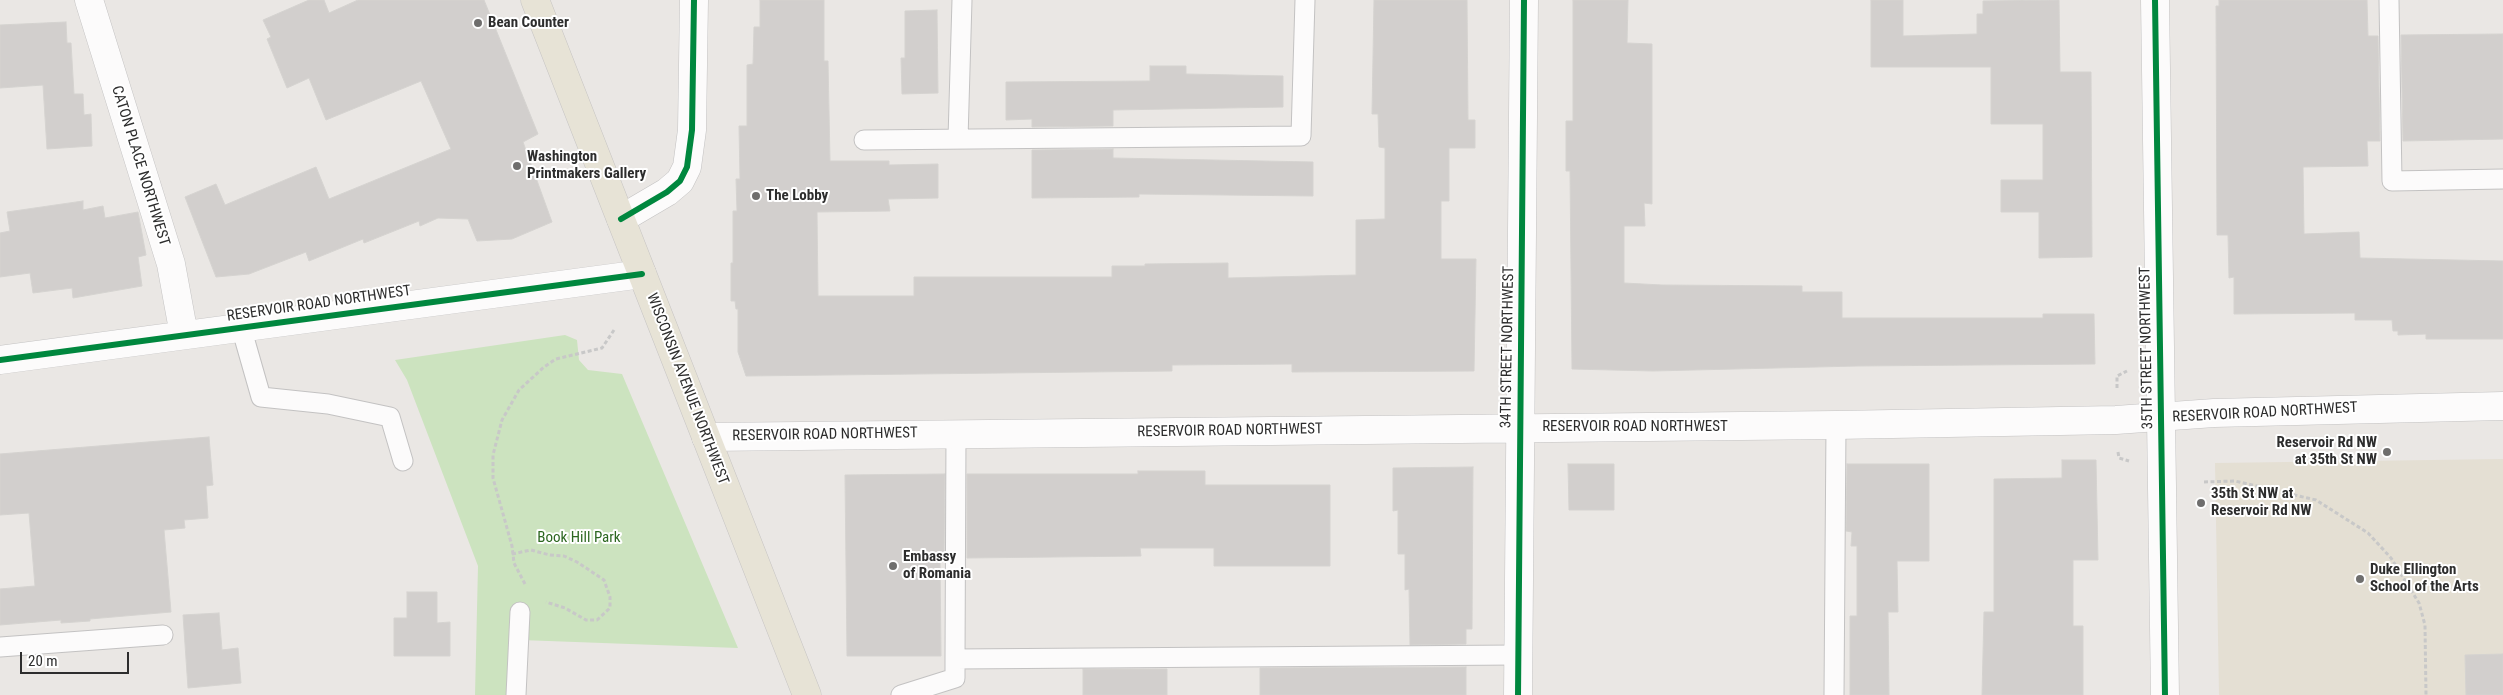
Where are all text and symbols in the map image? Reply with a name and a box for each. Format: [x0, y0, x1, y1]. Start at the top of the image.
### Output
place label: Bean Counter [488, 14, 569, 32]
marker: Bean Counter [472, 17, 484, 29]
street label: CATON PLACE NORTHWEST [107, 84, 173, 248]
place label: Washington Printmakers Gallery [527, 148, 646, 183]
marker: Washington Printmakers Gallery [511, 160, 523, 172]
place label: The Lobby [766, 187, 828, 205]
marker: The Lobby [750, 190, 762, 202]
street label: 34TH STREET NORTHWEST [1498, 266, 1518, 428]
street label: 35TH STREET NORTHWEST [2137, 267, 2157, 429]
street label: RESERVOIR ROAD NORTHWEST [226, 282, 412, 326]
street label: WISCONSIN AVENUE NORTHWEST [642, 291, 732, 487]
street label: RESERVOIR ROAD NORTHWEST [2172, 399, 2358, 427]
street label: RESERVOIR ROAD NORTHWEST [1542, 418, 1728, 436]
street label: RESERVOIR ROAD NORTHWEST [1137, 420, 1323, 442]
street label: RESERVOIR ROAD NORTHWEST [732, 424, 918, 446]
place label: Reservoir Rd NW at 35th St NW [2277, 434, 2377, 469]
marker: Reservoir Rd NW at 35th St NW [2381, 446, 2393, 458]
place label: 35th St NW at Reservoir Rd NW [2211, 485, 2311, 520]
marker: 35th St NW at Reservoir Rd NW [2195, 497, 2207, 509]
park label: Book Hill Park [537, 529, 621, 547]
place label: Embassy of Romania [903, 548, 971, 583]
marker: Embassy of Romania [887, 560, 899, 572]
place label: Duke Ellington School of the Arts [2370, 561, 2479, 596]
marker: Duke Ellington School of the Arts [2354, 573, 2366, 585]
scale bar [22, 642, 131, 674]
text: 20 m [28, 652, 58, 670]

